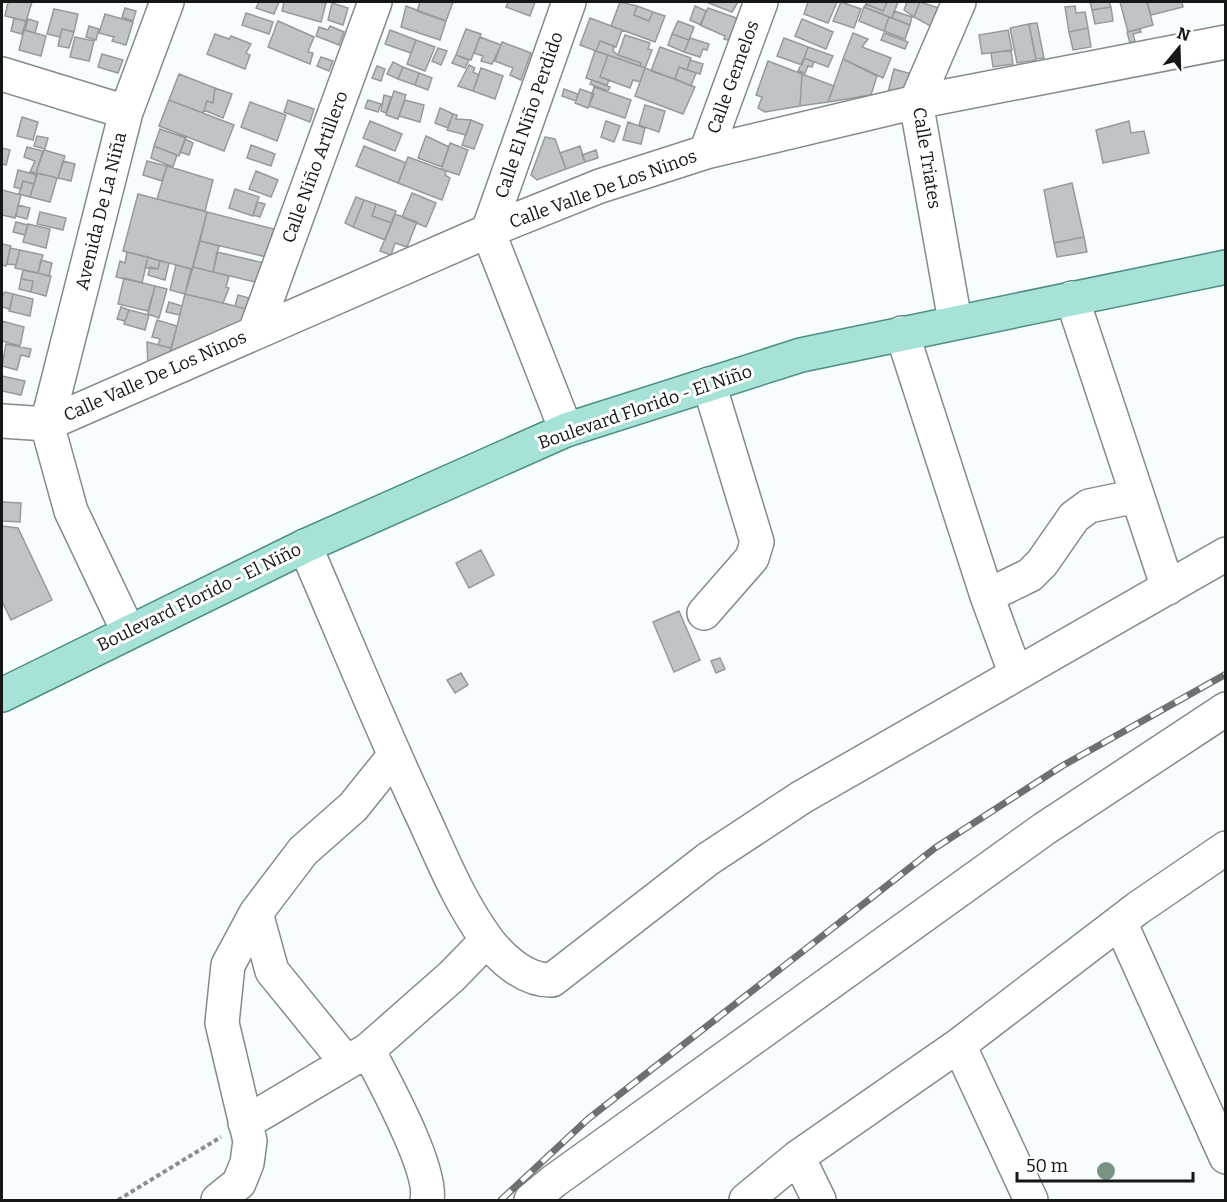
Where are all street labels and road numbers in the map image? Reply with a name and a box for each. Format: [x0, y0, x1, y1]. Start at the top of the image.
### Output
street label: Calle Gemelos [702, 17, 764, 137]
street label: Calle El Niño Perdido [490, 29, 568, 201]
street label: Calle Niño Artillero [277, 88, 353, 246]
street label: Calle Triates [908, 106, 946, 210]
street label: Avenida De La Niña [71, 130, 131, 292]
street label: Calle Valle De Los Ninos [506, 145, 700, 233]
street label: Calle Valle De Los Ninos [60, 326, 250, 426]
street label: Boulevard Florido - El Niño [535, 360, 755, 454]
street label: Boulevard Florido - El Niño [93, 538, 305, 656]

